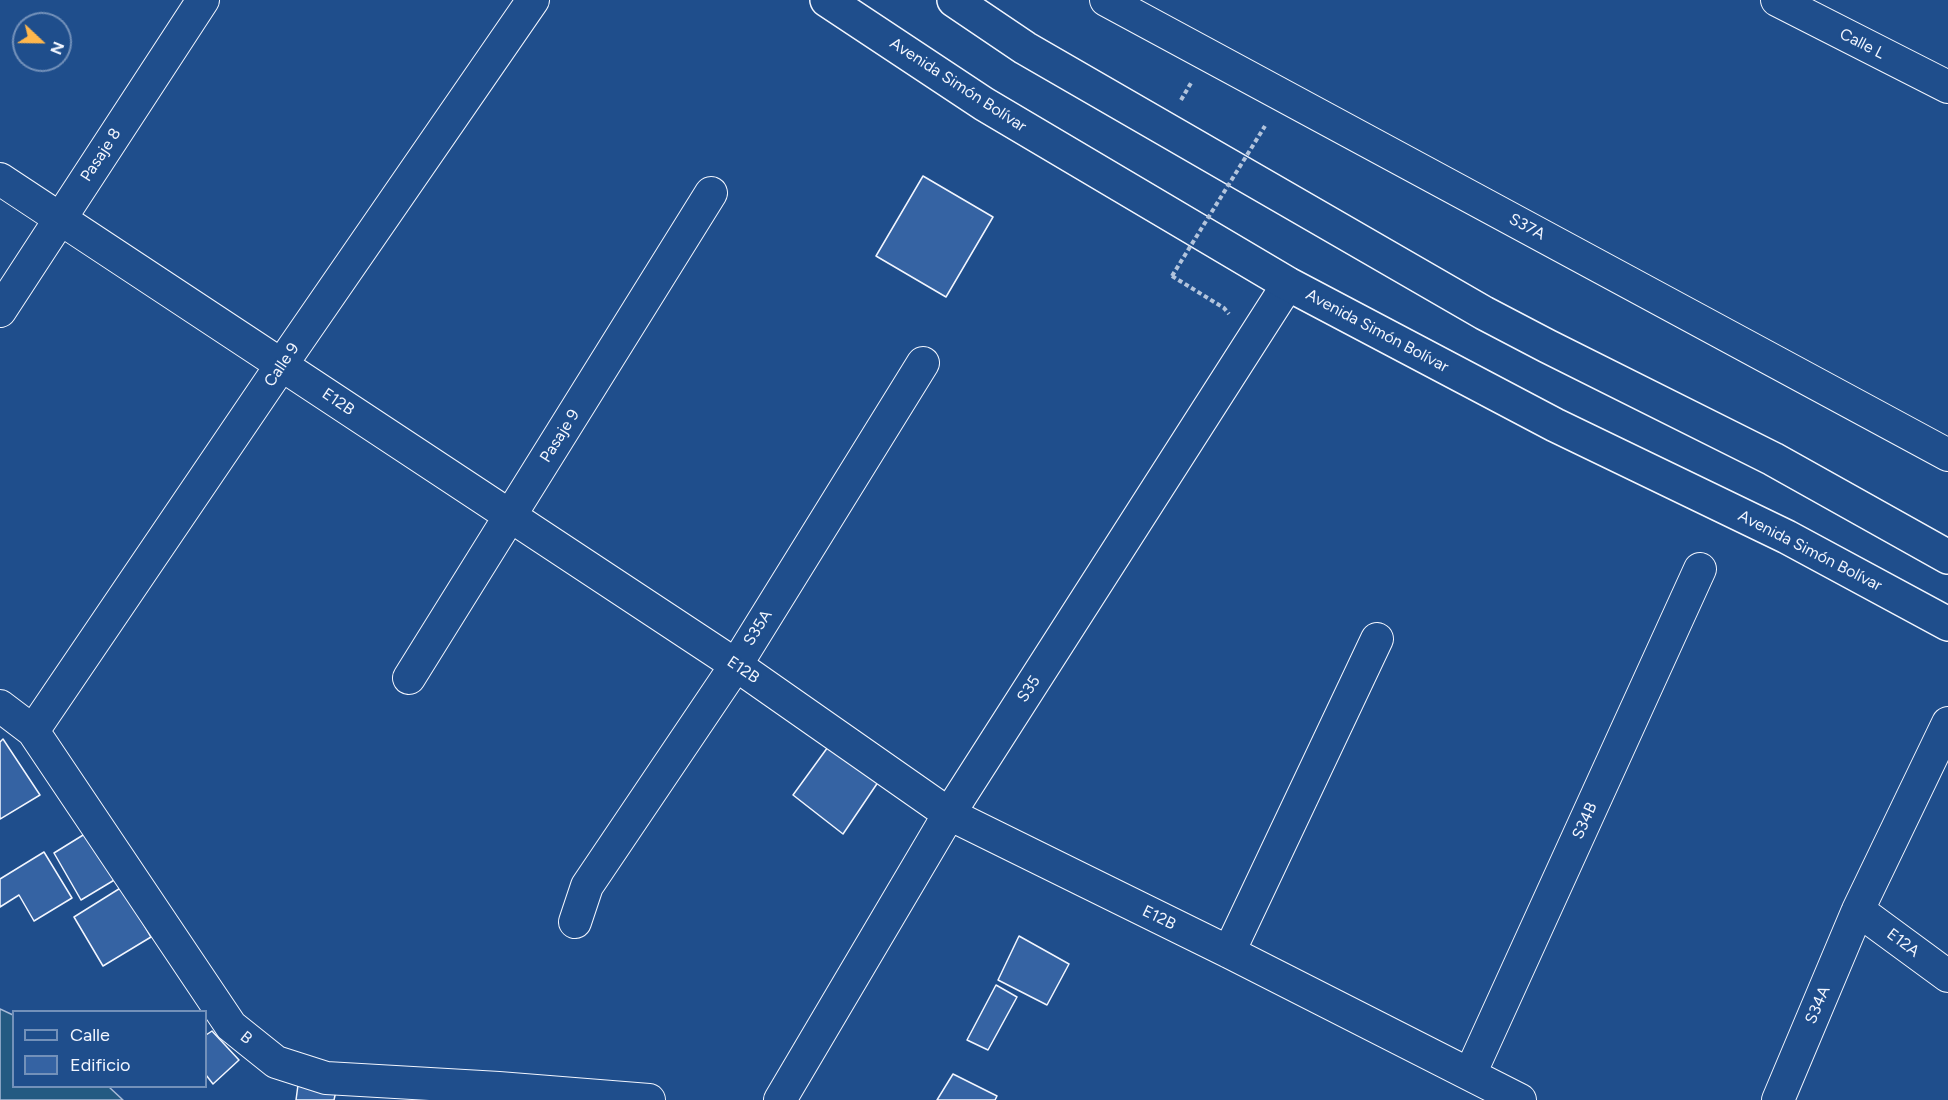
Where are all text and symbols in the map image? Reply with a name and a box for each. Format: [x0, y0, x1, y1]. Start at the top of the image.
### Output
north arrow [12, 12, 72, 72]
street label: Calle L [1836, 25, 1888, 63]
street label: Avenida Simón Bolívar [886, 34, 1030, 136]
text: N [46, 39, 68, 57]
street label: Pasaje 8 [77, 125, 125, 185]
street label: S37A [1506, 210, 1548, 244]
street label: Avenida Simón Bolívar [1302, 285, 1452, 377]
street label: Calle 9 [260, 340, 304, 390]
street label: E12B [318, 384, 358, 420]
street label: Pasaje 9 [536, 406, 584, 466]
street label: Avenida Simón Bolívar [1735, 506, 1885, 596]
street label: S35A [740, 607, 776, 649]
street label: E12B [723, 652, 763, 688]
street label: S35 [1013, 672, 1045, 706]
street label: S34B [1568, 800, 1602, 842]
street label: E12B [1139, 902, 1179, 934]
street label: E12A [1883, 925, 1923, 961]
street label: S34A [1801, 983, 1835, 1027]
legend [12, 1010, 207, 1088]
text: Calle [70, 1024, 110, 1046]
street label: B [236, 1027, 256, 1049]
text: Edificio [70, 1054, 131, 1076]

